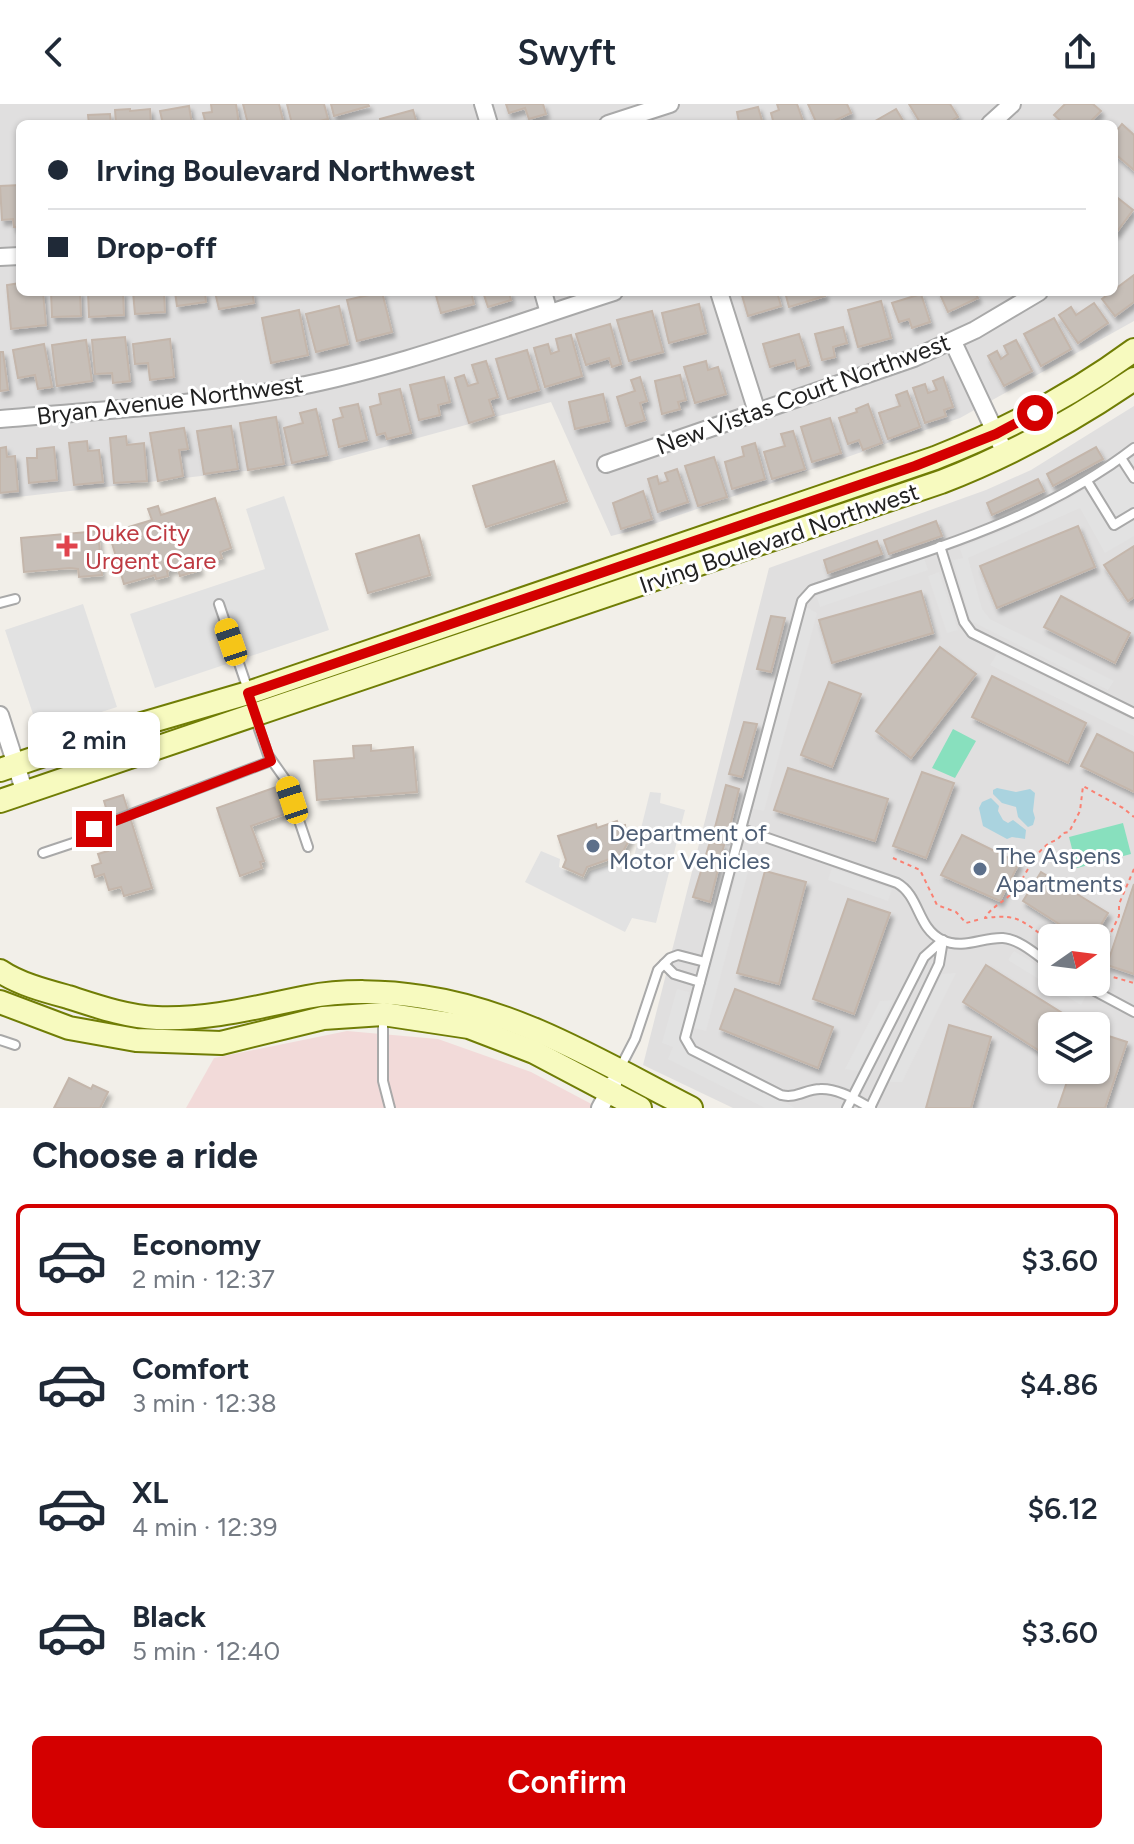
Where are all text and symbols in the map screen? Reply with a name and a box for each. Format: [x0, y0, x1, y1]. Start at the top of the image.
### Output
icon: back [32, 30, 76, 74]
icon: share [1058, 30, 1102, 74]
text: Swyft [517, 31, 617, 74]
text: Irving Boulevard Northwest [96, 152, 475, 189]
text: Drop-off [96, 229, 217, 266]
street label: New Vistas Court Northwest [652, 327, 954, 461]
street label: Bryan Avenue Northwest [35, 369, 305, 431]
route start [1017, 395, 1053, 431]
street label: Irving Boulevard Northwest [636, 477, 922, 599]
place label: Duke City Urgent Care [85, 518, 216, 575]
marker: Duke City Urgent Care [56, 535, 78, 557]
car [212, 615, 250, 669]
callout: 2 min [28, 713, 160, 769]
text: 2 min [62, 724, 126, 756]
car [273, 773, 311, 827]
route end [76, 811, 112, 847]
place label: Department of Motor Vehicles [609, 818, 770, 875]
marker: Department of Motor Vehicles [584, 837, 602, 855]
place label: The Aspens Apartments [996, 841, 1123, 898]
marker: The Aspens Apartments [971, 860, 989, 878]
north arrow [1038, 924, 1110, 996]
map controls [1038, 924, 1110, 1084]
button: layers [1038, 1012, 1110, 1084]
text: Choose a ride [32, 1134, 258, 1177]
icon: car [36, 1224, 108, 1296]
text: Economy [132, 1226, 261, 1263]
text: $3.60 [1021, 1242, 1098, 1279]
text: 2 min · 12:37 [132, 1263, 275, 1295]
icon: car [36, 1348, 108, 1420]
text: Comfort [132, 1350, 250, 1387]
text: $4.86 [1020, 1366, 1098, 1403]
text: 3 min · 12:38 [132, 1387, 277, 1419]
icon: car [36, 1472, 108, 1544]
text: XL [132, 1474, 168, 1511]
text: $6.12 [1027, 1490, 1098, 1527]
text: 4 min · 12:39 [132, 1511, 277, 1543]
icon: car [36, 1596, 108, 1668]
text: Black [132, 1598, 206, 1635]
text: $3.60 [1021, 1614, 1098, 1651]
text: 5 min · 12:40 [132, 1635, 280, 1667]
button: Confirm [32, 1736, 1102, 1828]

